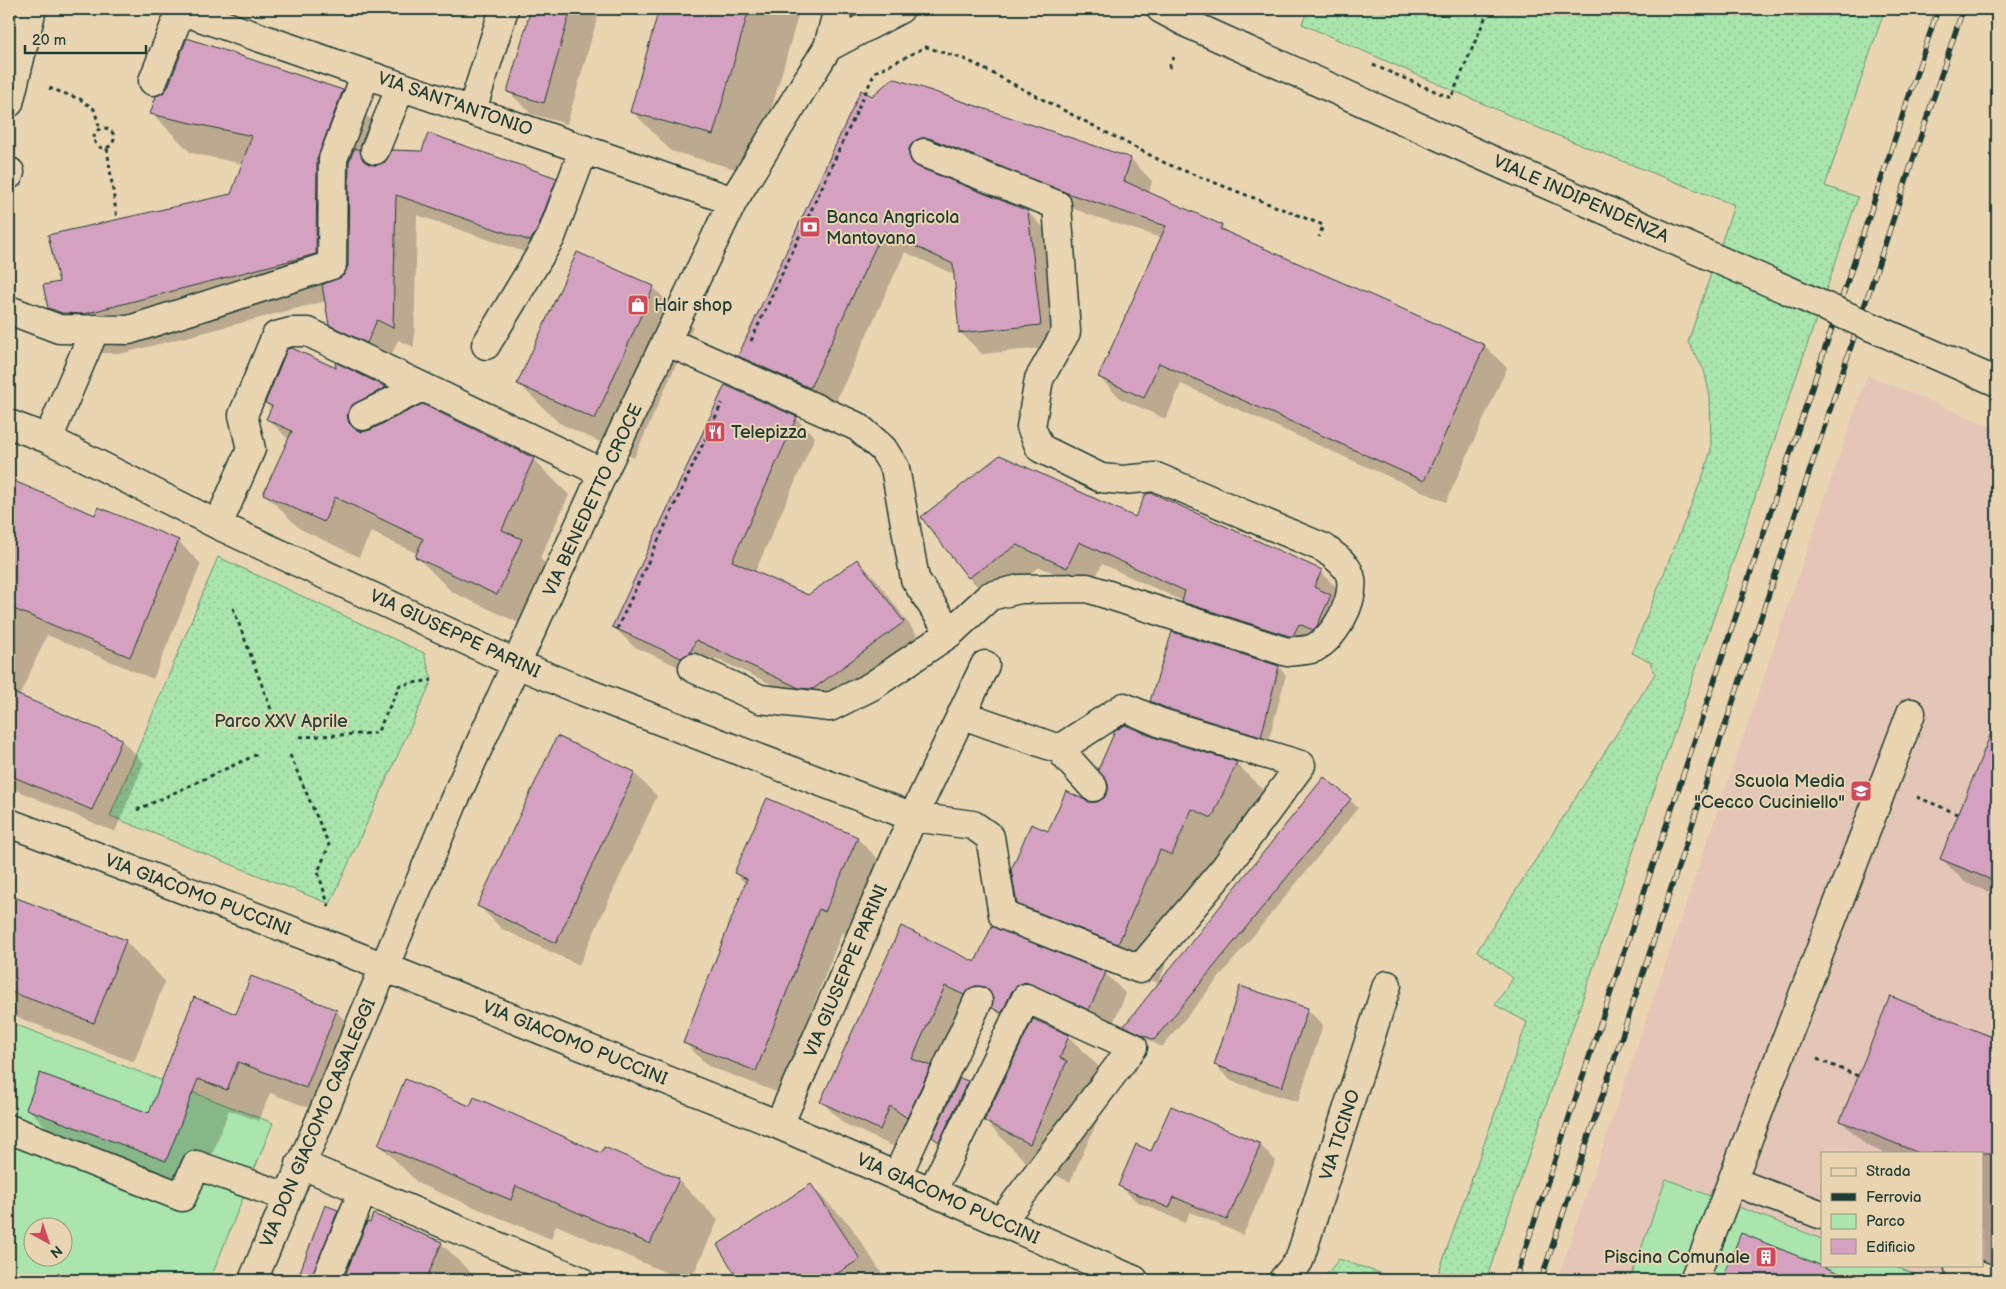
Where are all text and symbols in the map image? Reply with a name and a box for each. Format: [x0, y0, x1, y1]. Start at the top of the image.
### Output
scale bar [25, 22, 146, 54]
text: 20 m [32, 31, 66, 50]
street label: VIA SANT'ANTONIO [375, 68, 535, 140]
street label: VIALE INDIPENDENZA [1490, 151, 1672, 247]
place label: Banca Angricola Mantovana [826, 207, 959, 249]
bank icon: Banca Angricola Mantovana [798, 215, 822, 239]
shop icon: Hair shop [626, 293, 650, 317]
place label: Hair shop [654, 295, 732, 316]
street label: VIA BENEDETTO CROCE [539, 400, 647, 600]
restaurant icon: Telepizza [703, 420, 727, 444]
place label: Telepizza [731, 422, 807, 443]
street label: VIA GIUSEPPE PARINI [366, 585, 544, 683]
park label: Parco XXV Aprile [214, 711, 348, 732]
place label: Scuola Media "Cecco Cuciniello" [1694, 771, 1845, 813]
school or university icon: Scuola Media "Cecco Cuciniello" [1849, 779, 1873, 803]
street label: VIA GIACOMO PUCCINI [102, 850, 294, 940]
street label: VIA GIUSEPPE PARINI [800, 881, 892, 1061]
street label: VIA DON GIACOMO CASALEGGI [256, 996, 380, 1250]
street label: VIA GIACOMO PUCCINI [479, 996, 671, 1090]
street label: VIA TICINO [1315, 1087, 1365, 1183]
street label: VIA GIACOMO PUCCINI [853, 1149, 1043, 1249]
legend [1821, 1152, 1984, 1266]
text: Strada [1866, 1162, 1910, 1181]
text: Ferrovia [1866, 1188, 1922, 1207]
text: Parco [1866, 1212, 1905, 1231]
north arrow [22, 1216, 72, 1266]
text: Edificio [1866, 1238, 1915, 1257]
text: N [47, 1242, 66, 1261]
building icon: Piscina Comunale [1754, 1245, 1778, 1269]
place label: Piscina Comunale [1604, 1247, 1750, 1268]

